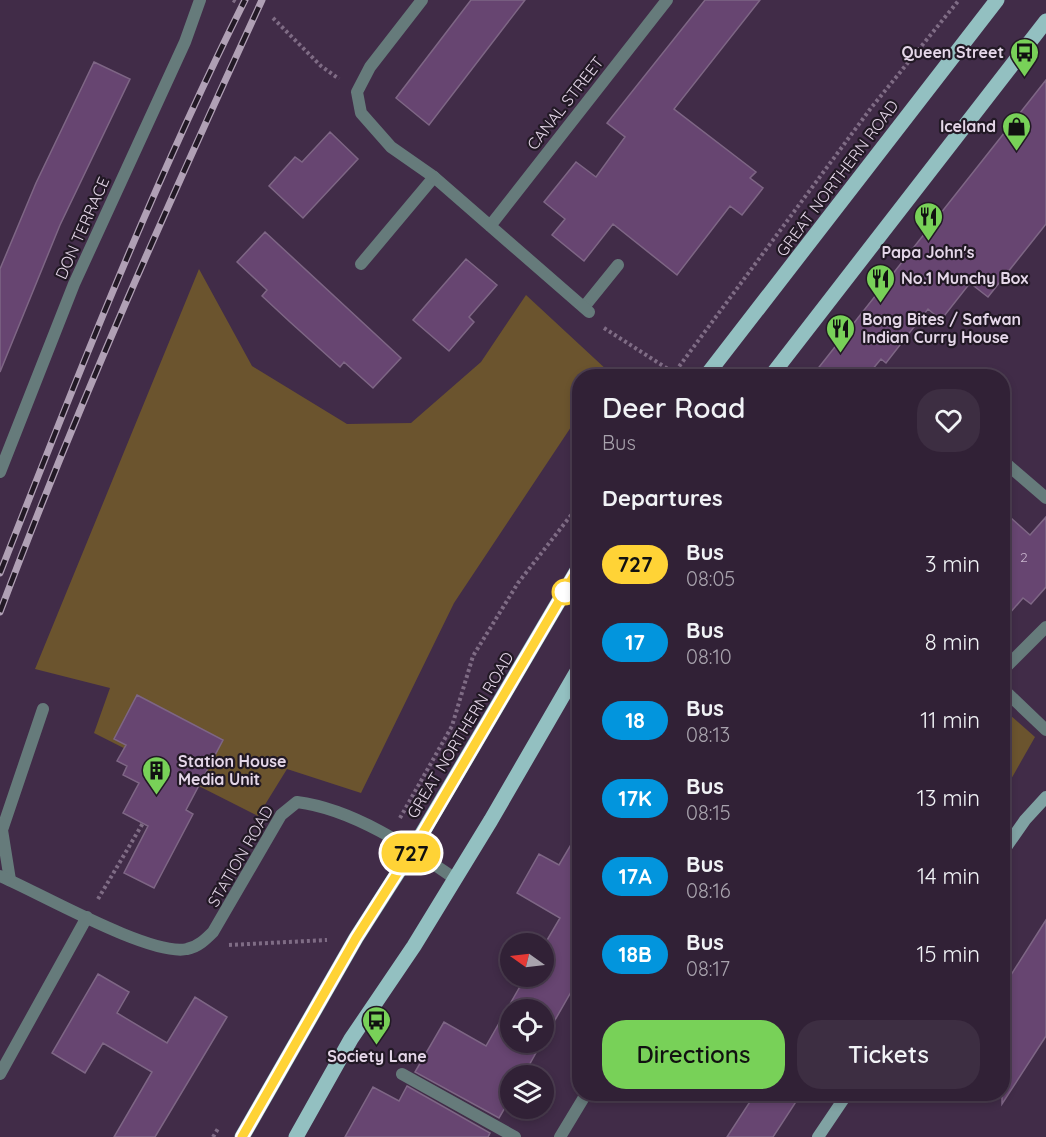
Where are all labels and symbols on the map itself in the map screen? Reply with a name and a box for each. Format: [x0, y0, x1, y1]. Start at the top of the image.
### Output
bus stop icon: Queen Street [1009, 36, 1041, 78]
place label: Queen Street [902, 42, 1004, 62]
street label: CANAL STREET [522, 52, 608, 154]
street label: GREAT NORTHERN ROAD [772, 96, 902, 260]
shop icon: Iceland [1001, 110, 1033, 152]
place label: Iceland [940, 116, 996, 136]
street label: DON TERRACE [51, 174, 113, 282]
restaurant icon: Papa John's [912, 200, 944, 242]
place label: Papa John's [881, 242, 975, 262]
restaurant icon: No.1 Munchy Box [864, 262, 896, 304]
place label: No.1 Munchy Box [901, 268, 1029, 288]
place label: Bong Bites / Safwan Indian Curry House [862, 309, 1021, 347]
restaurant icon: Bong Bites / Safwan Indian Curry House [825, 312, 857, 354]
house number: 2 [1020, 548, 1028, 566]
unlabelled marker [552, 579, 578, 605]
street label: GREAT NORTHERN ROAD [402, 648, 518, 822]
place label: Station House Media Unit [178, 751, 287, 789]
building icon: Station House Media Unit [141, 754, 173, 796]
street label: STATION ROAD [203, 802, 277, 910]
line badge: 727 [376, 834, 446, 872]
north arrow [500, 933, 554, 987]
bus stop icon: Society Lane [361, 1004, 393, 1046]
place label: Society Lane [327, 1046, 427, 1066]

